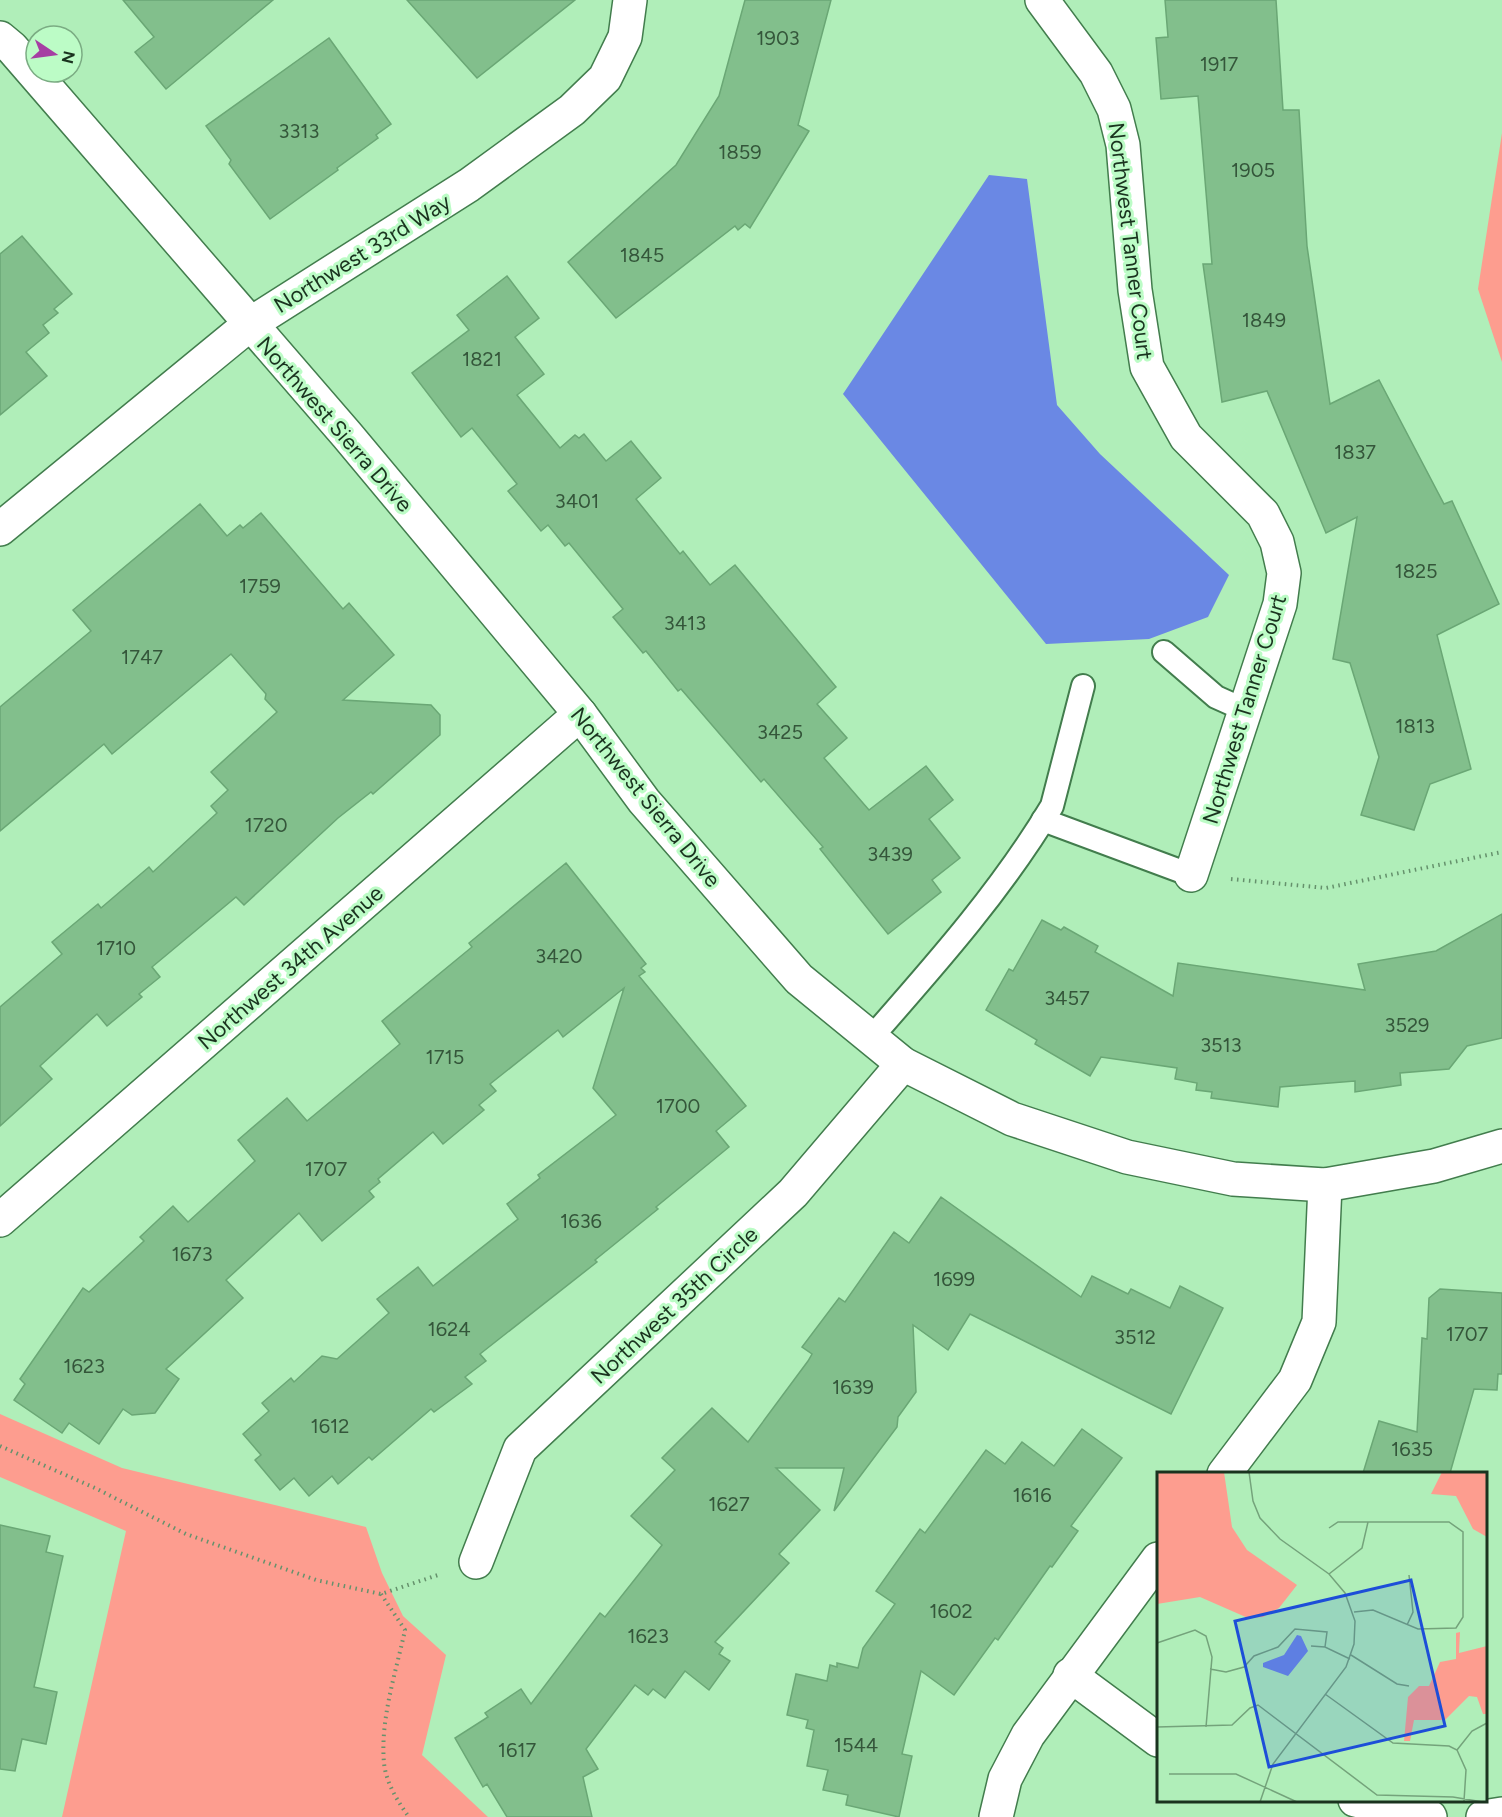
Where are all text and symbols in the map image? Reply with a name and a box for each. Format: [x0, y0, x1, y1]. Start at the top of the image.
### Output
north arrow [24, 24, 84, 84]
house number: 1903 [756, 26, 800, 50]
text: N [57, 49, 79, 65]
house number: 1917 [1200, 52, 1239, 76]
house number: 3313 [279, 119, 319, 143]
street label: Northwest Tanner Court [1103, 121, 1158, 361]
house number: 1859 [718, 140, 762, 164]
house number: 1905 [1231, 158, 1275, 182]
street label: Northwest 33rd Way [269, 188, 456, 319]
house number: 1845 [620, 243, 664, 267]
house number: 1849 [1242, 308, 1286, 332]
street label: Northwest Sierra Drive [251, 331, 418, 518]
house number: 1821 [462, 347, 502, 371]
house number: 1837 [1334, 440, 1376, 464]
house number: 3401 [555, 489, 599, 513]
house number: 1825 [1394, 559, 1438, 583]
house number: 1759 [239, 574, 281, 598]
street label: Northwest Tanner Court [1197, 591, 1292, 827]
house number: 3413 [664, 611, 706, 635]
house number: 1747 [121, 645, 163, 669]
street label: Northwest Sierra Drive [565, 702, 726, 893]
house number: 1813 [1395, 714, 1435, 738]
house number: 3425 [757, 720, 803, 744]
house number: 1720 [245, 813, 288, 837]
house number: 3439 [867, 842, 913, 866]
street label: Northwest 34th Avenue [192, 880, 389, 1055]
house number: 1710 [96, 936, 136, 960]
house number: 3420 [535, 944, 583, 968]
house number: 3457 [1044, 986, 1090, 1010]
house number: 3529 [1385, 1013, 1429, 1037]
house number: 3513 [1200, 1033, 1242, 1057]
house number: 1715 [426, 1045, 464, 1069]
house number: 1700 [656, 1094, 700, 1118]
house number: 1707 [305, 1157, 348, 1181]
house number: 1636 [560, 1209, 602, 1233]
street label: Northwest 35th Circle [585, 1221, 763, 1390]
house number: 1673 [171, 1242, 213, 1266]
house number: 1699 [933, 1267, 975, 1291]
house number: 1624 [427, 1317, 471, 1341]
house number: 1707 [1446, 1322, 1489, 1346]
house number: 3512 [1114, 1325, 1156, 1349]
house number: 1623 [63, 1354, 105, 1378]
house number: 1639 [832, 1375, 874, 1399]
house number: 1612 [310, 1414, 350, 1438]
house number: 1635 [1391, 1437, 1433, 1461]
inset map [1157, 1472, 1487, 1802]
house number: 1616 [1012, 1483, 1052, 1507]
house number: 1627 [708, 1492, 750, 1516]
house number: 1602 [929, 1599, 973, 1623]
house number: 1623 [627, 1624, 669, 1648]
house number: 1544 [834, 1733, 878, 1757]
house number: 1617 [498, 1738, 537, 1762]

